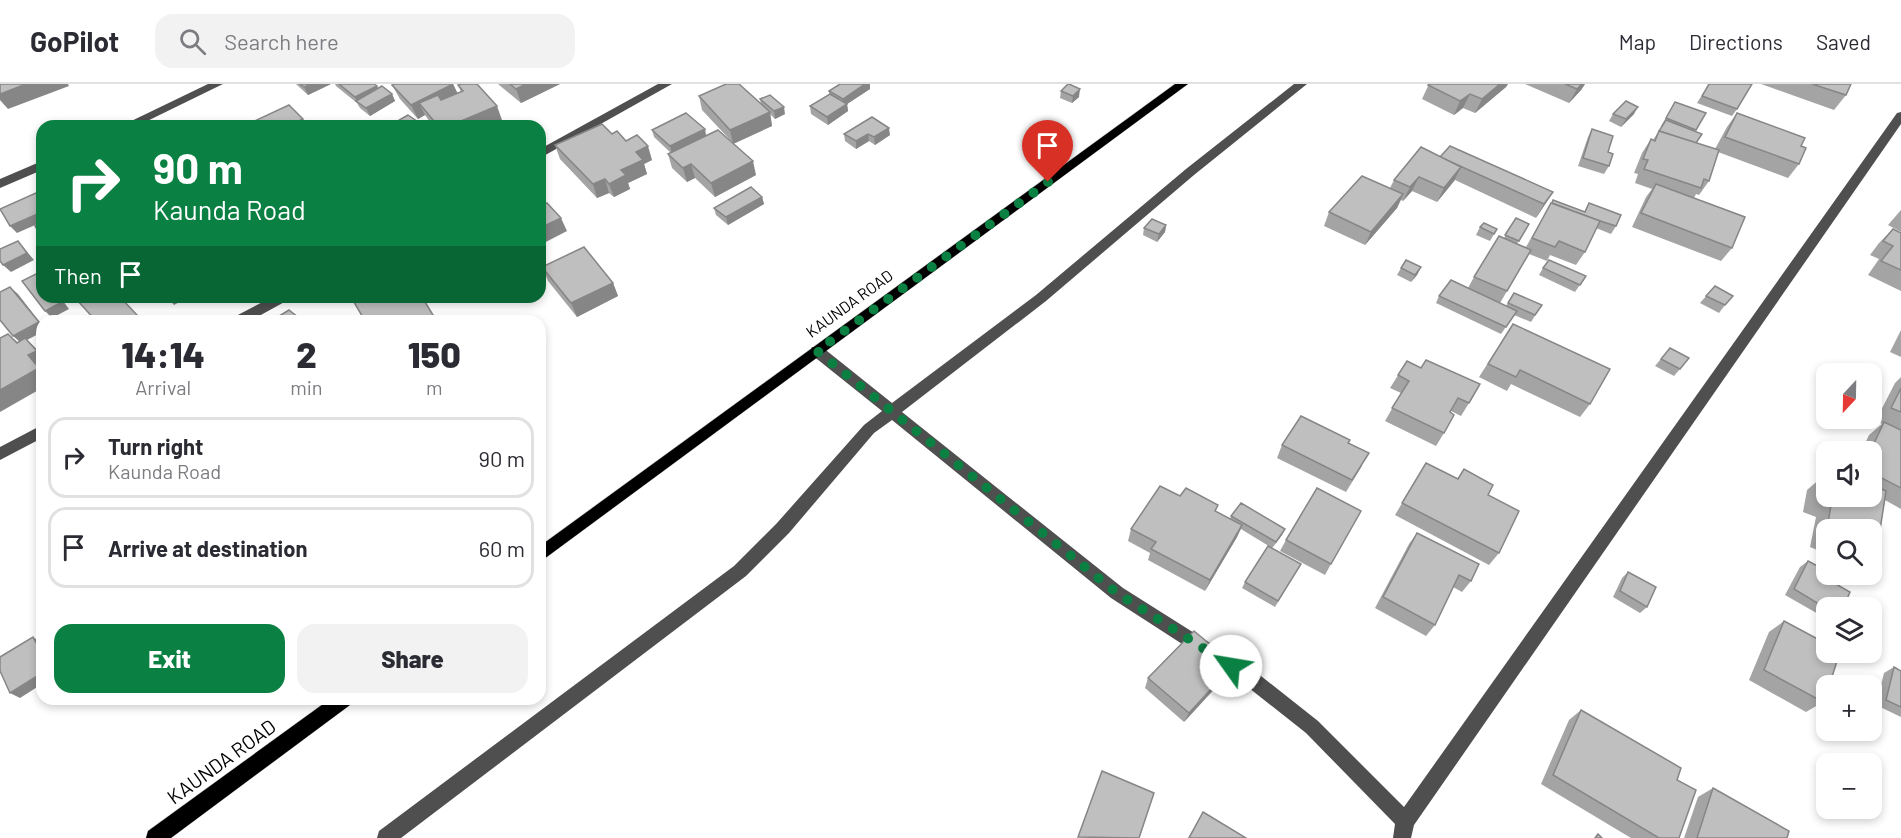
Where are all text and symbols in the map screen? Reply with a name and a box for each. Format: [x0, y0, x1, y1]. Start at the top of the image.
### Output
search box [155, 14, 575, 68]
text: GoPilot [30, 24, 119, 58]
icon: search [176, 25, 209, 58]
text: Search here [224, 28, 339, 54]
text: Map [1619, 29, 1656, 54]
text: Directions [1689, 29, 1783, 54]
text: Saved [1816, 29, 1871, 54]
pin [1022, 120, 1073, 182]
icon: arrive [1031, 129, 1064, 162]
text: 90 m [153, 142, 243, 192]
icon: right [54, 144, 132, 222]
text: Kaunda Road [153, 193, 306, 225]
icon: arrive [114, 258, 147, 291]
text: Then [54, 262, 102, 288]
street label: KAUNDA ROAD [802, 265, 896, 341]
text: 14:14 [121, 332, 205, 375]
text: 2 [296, 332, 317, 375]
text: 150 [408, 332, 461, 375]
north arrow [1816, 363, 1882, 429]
map controls [1816, 363, 1882, 819]
text: Arrival [135, 375, 191, 399]
text: min [290, 375, 323, 399]
text: m [426, 375, 443, 399]
text: Turn right [108, 433, 203, 459]
icon: right [57, 441, 90, 474]
button: sound [1816, 441, 1882, 507]
text: 90 m [479, 445, 525, 471]
text: Kaunda Road [108, 459, 221, 483]
button: search [1816, 519, 1882, 585]
icon: arrive [57, 531, 90, 564]
text: Arrive at destination [108, 535, 307, 561]
text: 60 m [479, 535, 525, 561]
button: layers [1816, 597, 1882, 663]
button: Exit [54, 624, 285, 693]
button: Share [297, 624, 528, 693]
position arrow [1199, 634, 1263, 698]
button: + [1816, 675, 1882, 741]
street label: KAUNDA ROAD [162, 714, 280, 808]
button: − [1816, 753, 1882, 819]

